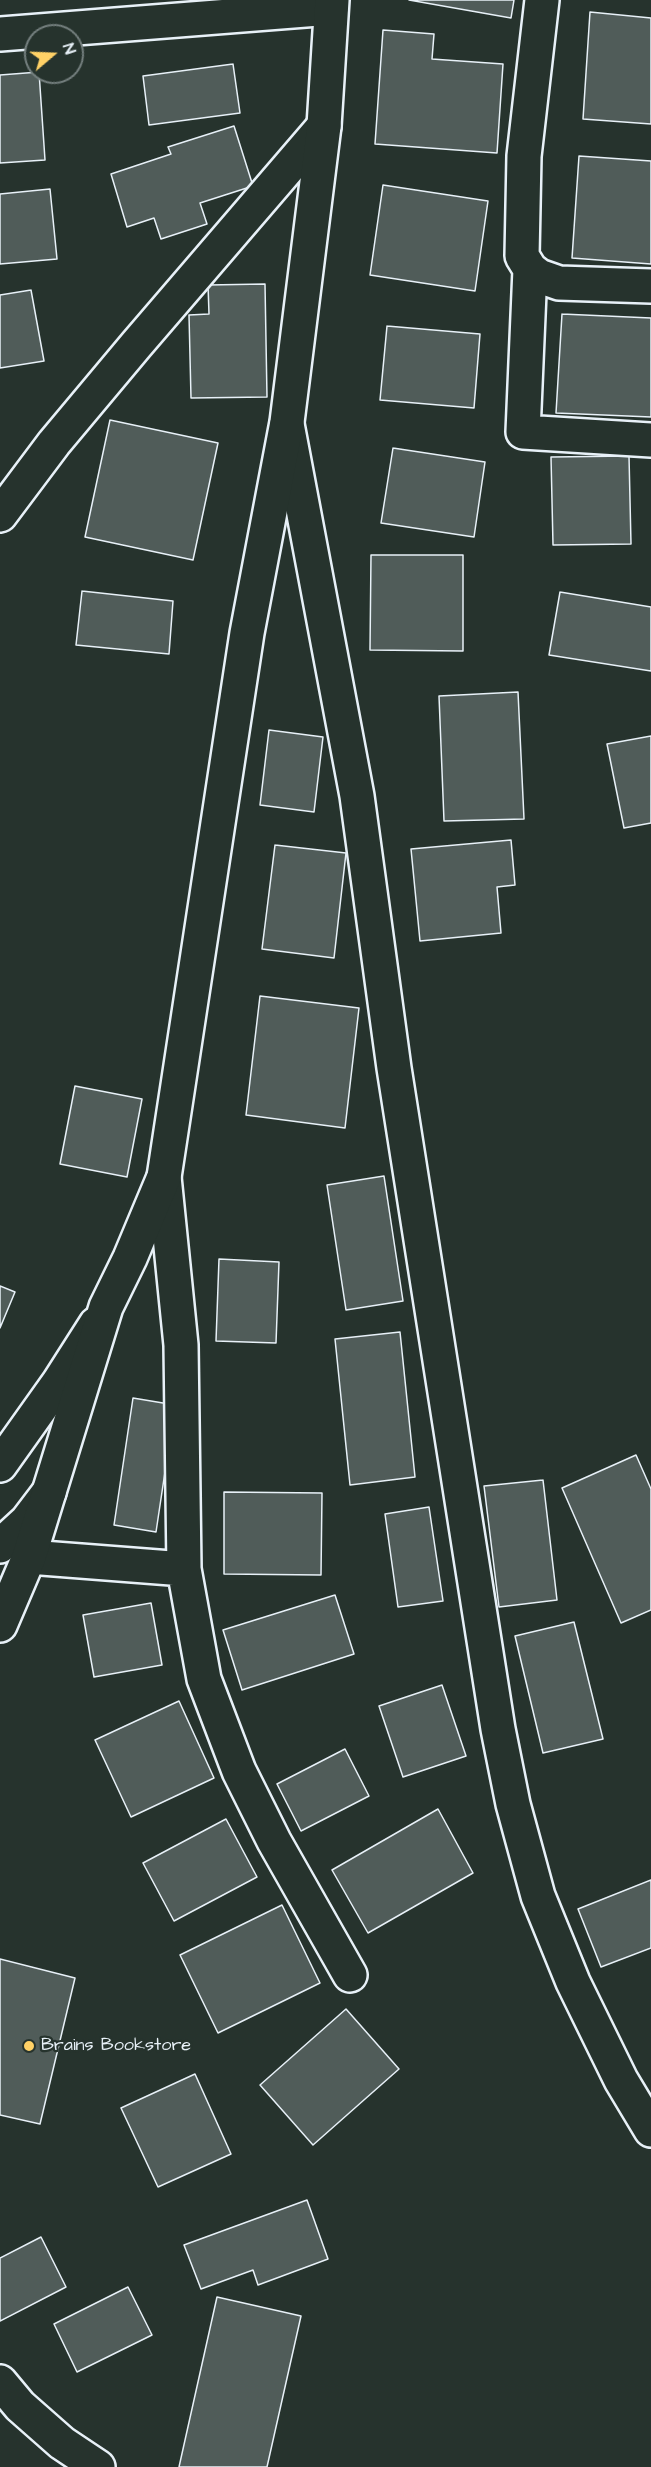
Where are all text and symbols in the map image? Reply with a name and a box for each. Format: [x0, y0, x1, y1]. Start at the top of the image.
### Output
north arrow [24, 24, 84, 84]
text: N [57, 40, 81, 57]
place label: Brains Bookstore [41, 2035, 191, 2057]
marker: Brains Bookstore [22, 2039, 36, 2053]

